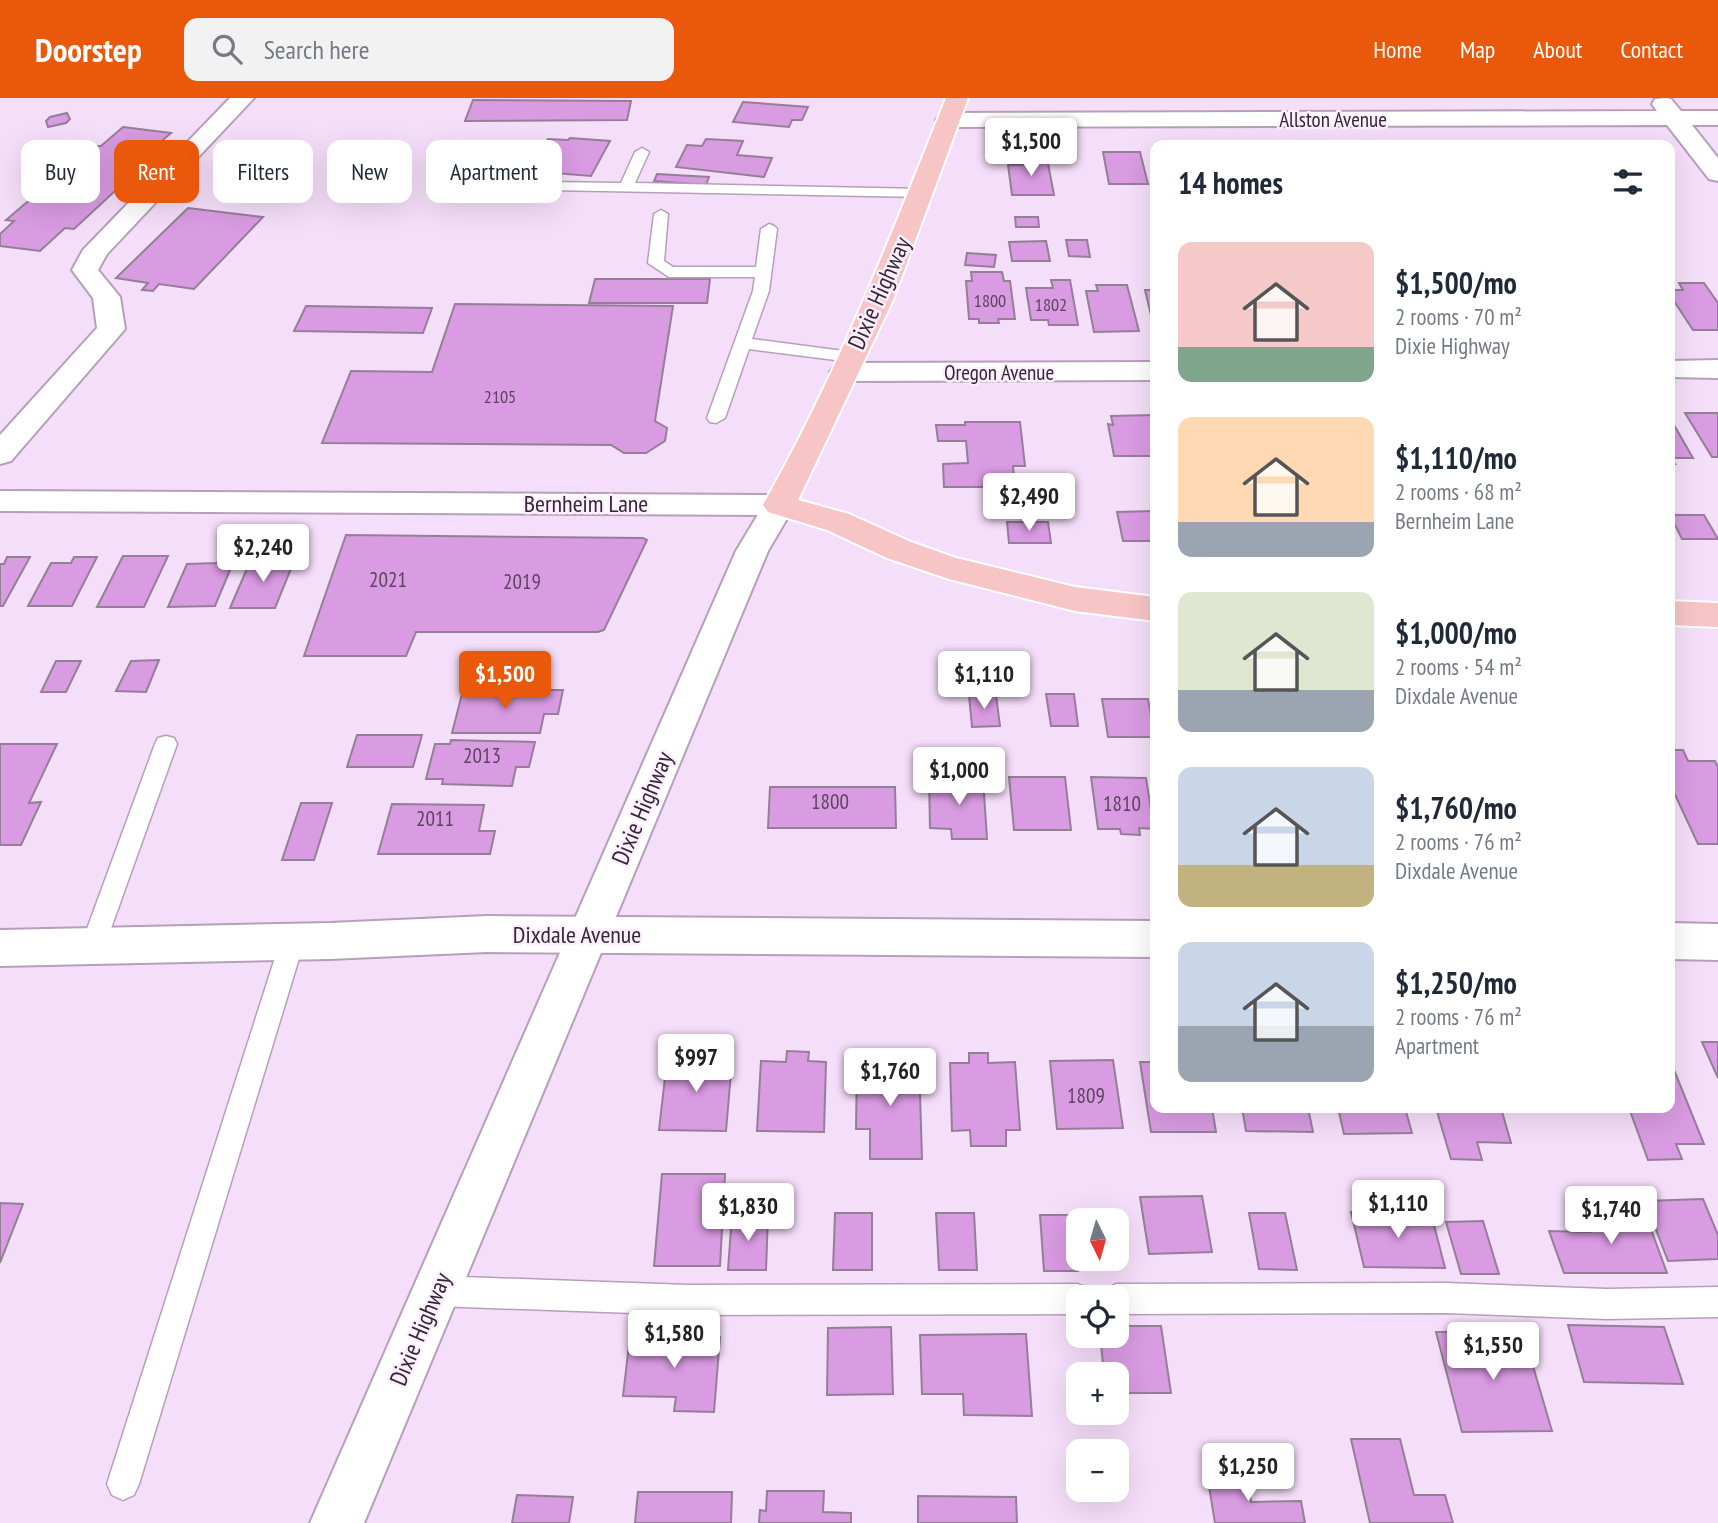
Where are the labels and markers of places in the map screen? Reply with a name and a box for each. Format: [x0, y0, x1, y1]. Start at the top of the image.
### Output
pin: $1,500 [974, 118, 1088, 178]
pin: $2,490 [972, 474, 1086, 533]
pin: $2,240 [206, 524, 320, 584]
pin: $1,500 [448, 652, 562, 711]
pin: $1,110 [927, 652, 1041, 711]
pin: $1,000 [902, 748, 1016, 807]
pin: $997 [655, 1034, 737, 1094]
pin: $1,760 [833, 1048, 947, 1108]
pin: $1,110 [1341, 1180, 1455, 1240]
pin: $1,830 [691, 1184, 805, 1243]
pin: $1,740 [1554, 1186, 1668, 1246]
pin: $1,580 [617, 1310, 731, 1370]
pin: $1,550 [1436, 1322, 1550, 1382]
pin: $1,250 [1191, 1444, 1305, 1503]

